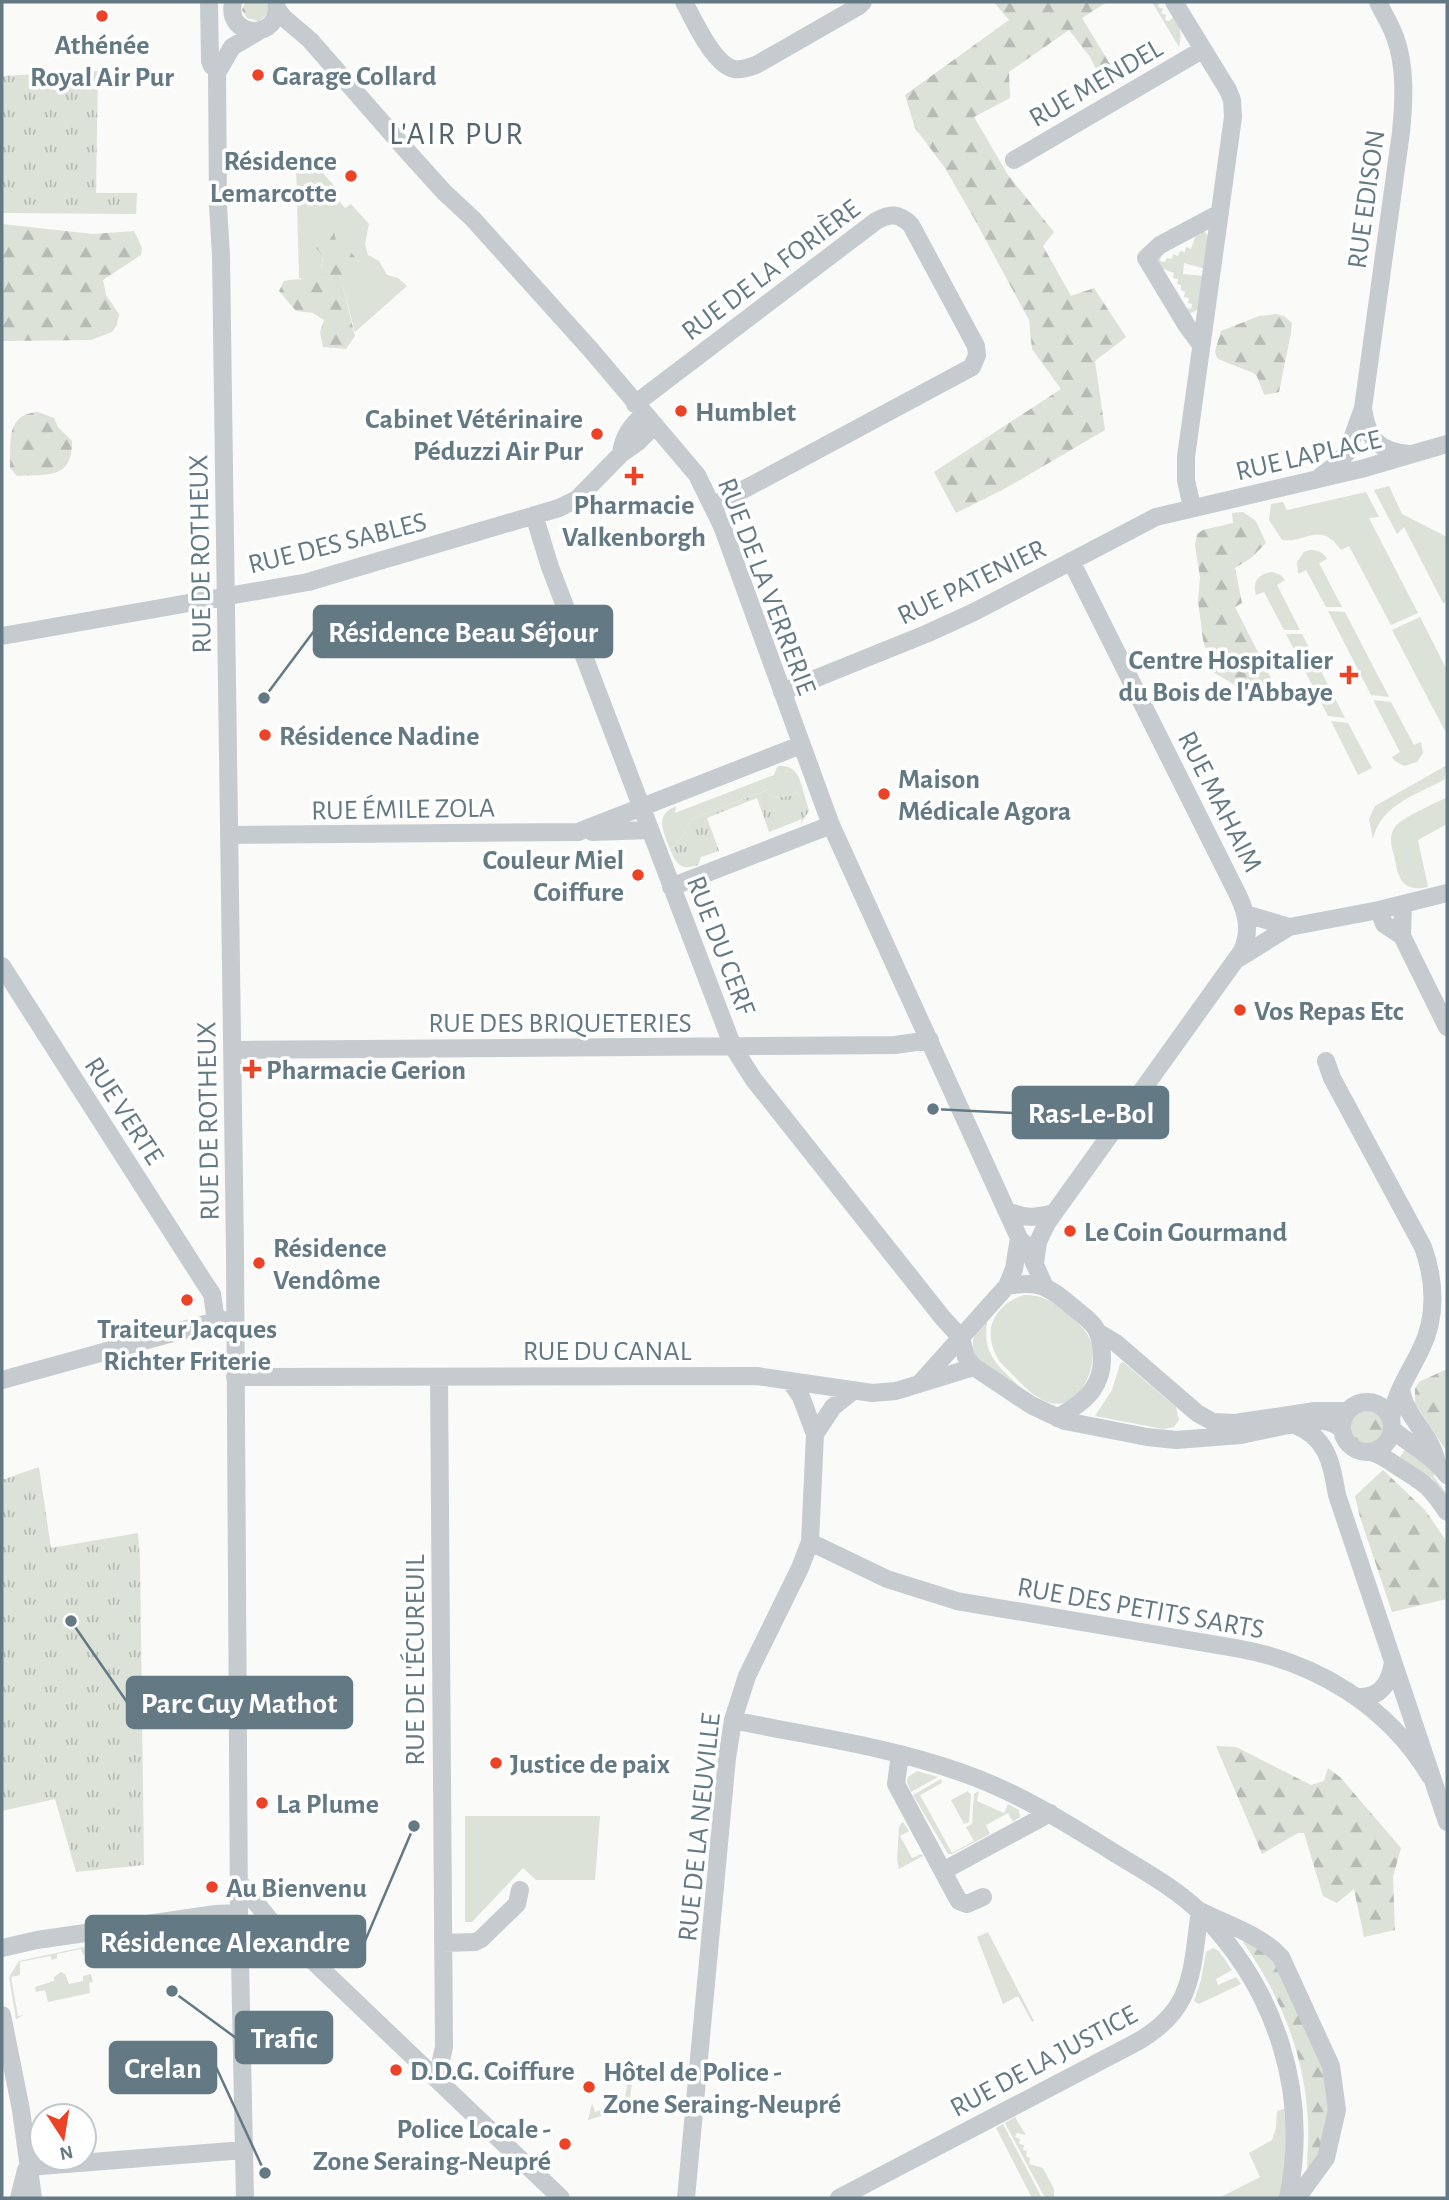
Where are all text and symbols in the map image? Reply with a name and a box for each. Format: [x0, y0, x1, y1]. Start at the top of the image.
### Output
marker: Athénée Royal Air Pur [94, 8, 110, 24]
place label: Athénée Royal Air Pur [30, 32, 174, 92]
street label: RUE MENDEL [1025, 34, 1168, 133]
place label: Garage Collard [272, 63, 437, 91]
marker: Garage Collard [250, 67, 266, 83]
district label: L'AIR PUR [389, 118, 525, 150]
street label: RUE EDISON [1343, 128, 1391, 270]
place label: Résidence Lemarcotte [210, 148, 337, 208]
marker: Résidence Lemarcotte [343, 168, 359, 184]
street label: RUE DE LA FORIÈRE [675, 192, 865, 346]
place label: Humblet [695, 399, 796, 427]
marker: Humblet [673, 403, 689, 419]
place label: Cabinet Vétérinaire Péduzzi Air Pur [365, 406, 583, 466]
marker: Cabinet Vétérinaire Péduzzi Air Pur [589, 426, 605, 442]
street label: RUE LAPLACE [1233, 426, 1384, 486]
street label: RUE DE ROTHEUX [185, 454, 217, 654]
marker: Pharmacie Valkenborgh [626, 468, 642, 484]
street label: RUE DE LA VERRERIE [712, 474, 820, 699]
place label: Pharmacie Valkenborgh [562, 492, 706, 552]
street label: RUE DES SABLES [245, 508, 430, 580]
street label: RUE PATENIER [893, 535, 1051, 631]
callout: Résidence Beau Séjour [314, 606, 612, 657]
text: Résidence Beau Séjour [328, 618, 599, 648]
place label: Centre Hospitalier du Bois de l'Abbaye [1118, 647, 1333, 707]
marker: Centre Hospitalier du Bois de l'Abbaye [1339, 665, 1359, 685]
place label: Résidence Nadine [279, 723, 479, 751]
marker: Résidence Nadine [257, 727, 273, 743]
street label: RUE MAHAIM [1172, 727, 1267, 877]
place label: Maison Médicale Agora [898, 766, 1071, 826]
marker: Maison Médicale Agora [876, 786, 892, 802]
street label: RUE ÉMILE ZOLA [311, 791, 495, 826]
place label: Couleur Miel Coiffure [482, 847, 624, 907]
marker: Couleur Miel Coiffure [630, 867, 646, 883]
street label: RUE DU CERF [681, 872, 760, 1020]
place label: Vos Repas Etc [1254, 998, 1404, 1026]
marker: Vos Repas Etc [1232, 1002, 1248, 1018]
street label: RUE DES BRIQUETERIES [428, 1010, 692, 1038]
street label: RUE DE ROTHEUX [193, 1021, 225, 1221]
street label: RUE VERTE [78, 1052, 168, 1170]
place label: Pharmacie Gerion [266, 1057, 466, 1085]
marker: Pharmacie Gerion [244, 1061, 260, 1077]
callout: Ras-Le-Bol [1013, 1087, 1168, 1138]
text: Ras-Le-Bol [1028, 1099, 1154, 1129]
place label: Le Coin Gourmand [1084, 1219, 1288, 1247]
marker: Le Coin Gourmand [1062, 1223, 1078, 1239]
place label: Résidence Vendôme [273, 1235, 387, 1295]
marker: Résidence Vendôme [251, 1255, 267, 1271]
marker: Traiteur Jacques Richter Friterie [179, 1292, 195, 1308]
place label: Traiteur Jacques Richter Friterie [97, 1316, 277, 1376]
street label: RUE DU CANAL [523, 1338, 692, 1366]
street label: RUE DE L'ÉCUREUIL [399, 1554, 430, 1766]
street label: RUE DES PETITS SARTS [1015, 1573, 1266, 1645]
callout: Parc Guy Mathot [127, 1677, 352, 1728]
text: Parc Guy Mathot [141, 1689, 337, 1719]
street label: RUE DE LA NEUVILLE [674, 1712, 726, 1943]
place label: Justice de paix [510, 1751, 670, 1779]
marker: Justice de paix [488, 1755, 504, 1771]
place label: La Plume [276, 1791, 379, 1819]
marker: La Plume [254, 1795, 270, 1811]
place label: Au Bienvenu [226, 1875, 367, 1903]
marker: Au Bienvenu [204, 1879, 220, 1895]
callout: Résidence Alexandre [86, 1916, 365, 1967]
text: Résidence Alexandre [100, 1928, 350, 1958]
street label: RUE DE LA JUSTICE [946, 2001, 1142, 2123]
callout: Trafic [236, 2012, 332, 2063]
text: Trafic [250, 2024, 318, 2054]
callout: Crelan [110, 2042, 216, 2093]
text: Crelan [124, 2054, 202, 2084]
place label: D.D.G. Coiffure [410, 2058, 575, 2086]
place label: Hôtel de Police - Zone Seraing-Neupré [603, 2059, 841, 2119]
marker: D.D.G. Coiffure [388, 2062, 404, 2078]
marker: Hôtel de Police - Zone Seraing-Neupré [581, 2079, 597, 2095]
north arrow [28, 2102, 98, 2172]
place label: Police Locale - Zone Seraing-Neupré [313, 2116, 551, 2176]
marker: Police Locale - Zone Seraing-Neupré [557, 2136, 573, 2152]
text: N [58, 2141, 75, 2163]

